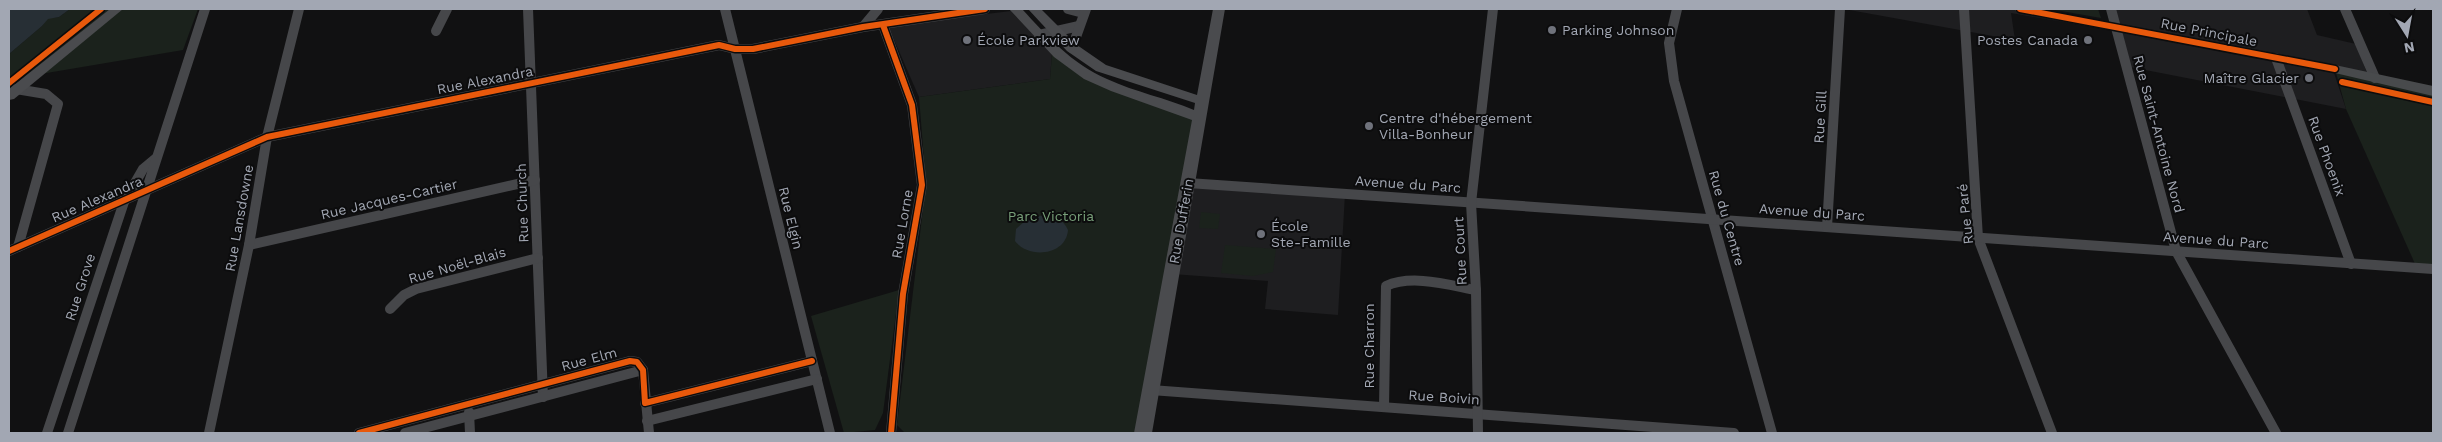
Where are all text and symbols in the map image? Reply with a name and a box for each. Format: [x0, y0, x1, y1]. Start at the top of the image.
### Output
north arrow [2382, 10, 2432, 60]
street label: Rue Principale [2159, 15, 2259, 49]
place label: Parking Johnson [1562, 22, 1674, 38]
marker: Parking Johnson [1546, 24, 1558, 36]
place label: École Parkview [977, 32, 1080, 48]
place label: Postes Canada [1977, 32, 2078, 48]
marker: École Parkview [961, 34, 973, 46]
marker: Postes Canada [2082, 34, 2094, 46]
text: N [2403, 39, 2416, 57]
street label: Rue Saint-Antoine Nord [2130, 54, 2188, 214]
street label: Rue Alexandra [436, 63, 534, 97]
place label: Maître Glacier [2204, 70, 2299, 86]
marker: Maître Glacier [2303, 72, 2315, 84]
street label: Rue Gill [1811, 89, 1829, 144]
place label: Centre d'hébergement Villa-Bonheur [1379, 110, 1532, 142]
street label: Rue Phoenix [2305, 114, 2349, 198]
marker: Centre d'hébergement Villa-Bonheur [1363, 120, 1375, 132]
street label: Rue Lansdowne [222, 163, 256, 273]
street label: Rue Church [513, 163, 531, 243]
street label: Rue du Centre [1706, 168, 1748, 268]
street label: Avenue du Parc [1354, 172, 1462, 196]
street label: Rue Alexandra [49, 173, 145, 225]
street label: Rue Jacques-Cartier [319, 175, 459, 223]
street label: Rue Dufferin [1166, 177, 1196, 265]
street label: Rue Paré [1954, 183, 1976, 245]
street label: Rue Elgin [776, 185, 806, 251]
street label: Rue Lorne [888, 188, 916, 260]
street label: Avenue du Parc [1758, 200, 1866, 224]
park label: Parc Victoria [1008, 208, 1094, 224]
street label: Rue Court [1450, 216, 1470, 286]
place label: École Ste-Famille [1271, 218, 1351, 250]
marker: École Ste-Famille [1255, 228, 1267, 240]
street label: Avenue du Parc [2162, 228, 2270, 252]
street label: Rue Noël-Blais [406, 243, 508, 287]
street label: Rue Grove [62, 251, 98, 323]
street label: Rue Charron [1361, 303, 1377, 389]
street label: Rue Elm [559, 344, 619, 374]
street label: Rue Boivin [1408, 387, 1480, 407]

